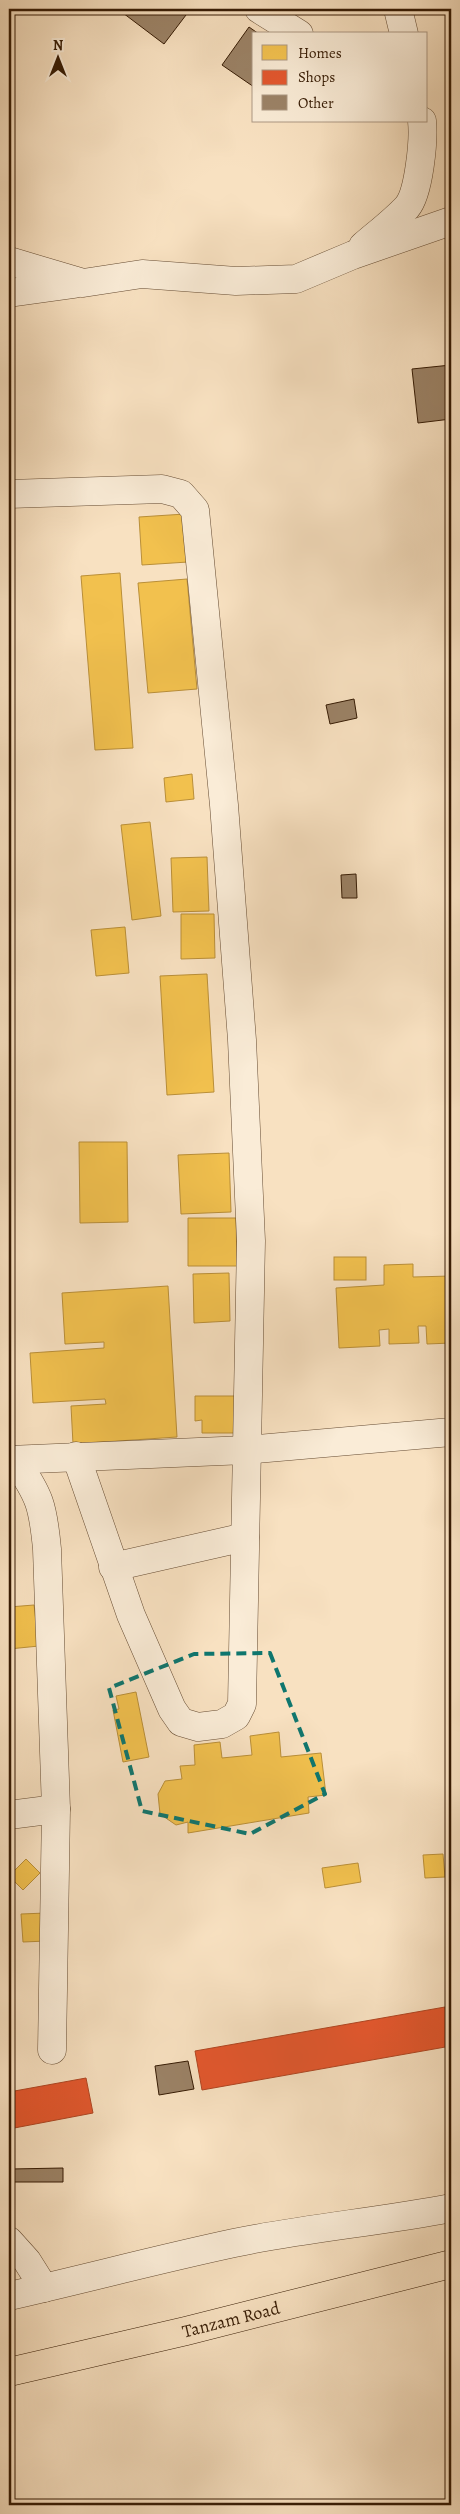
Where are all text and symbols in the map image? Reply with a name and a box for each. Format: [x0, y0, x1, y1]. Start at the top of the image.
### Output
north arrow [32, 32, 82, 82]
legend [252, 32, 428, 122]
text: N [53, 36, 63, 55]
text: Homes [298, 43, 342, 63]
text: Shops [298, 67, 335, 87]
text: Other [298, 93, 334, 113]
street label: Tanzam Road [180, 2296, 283, 2344]

